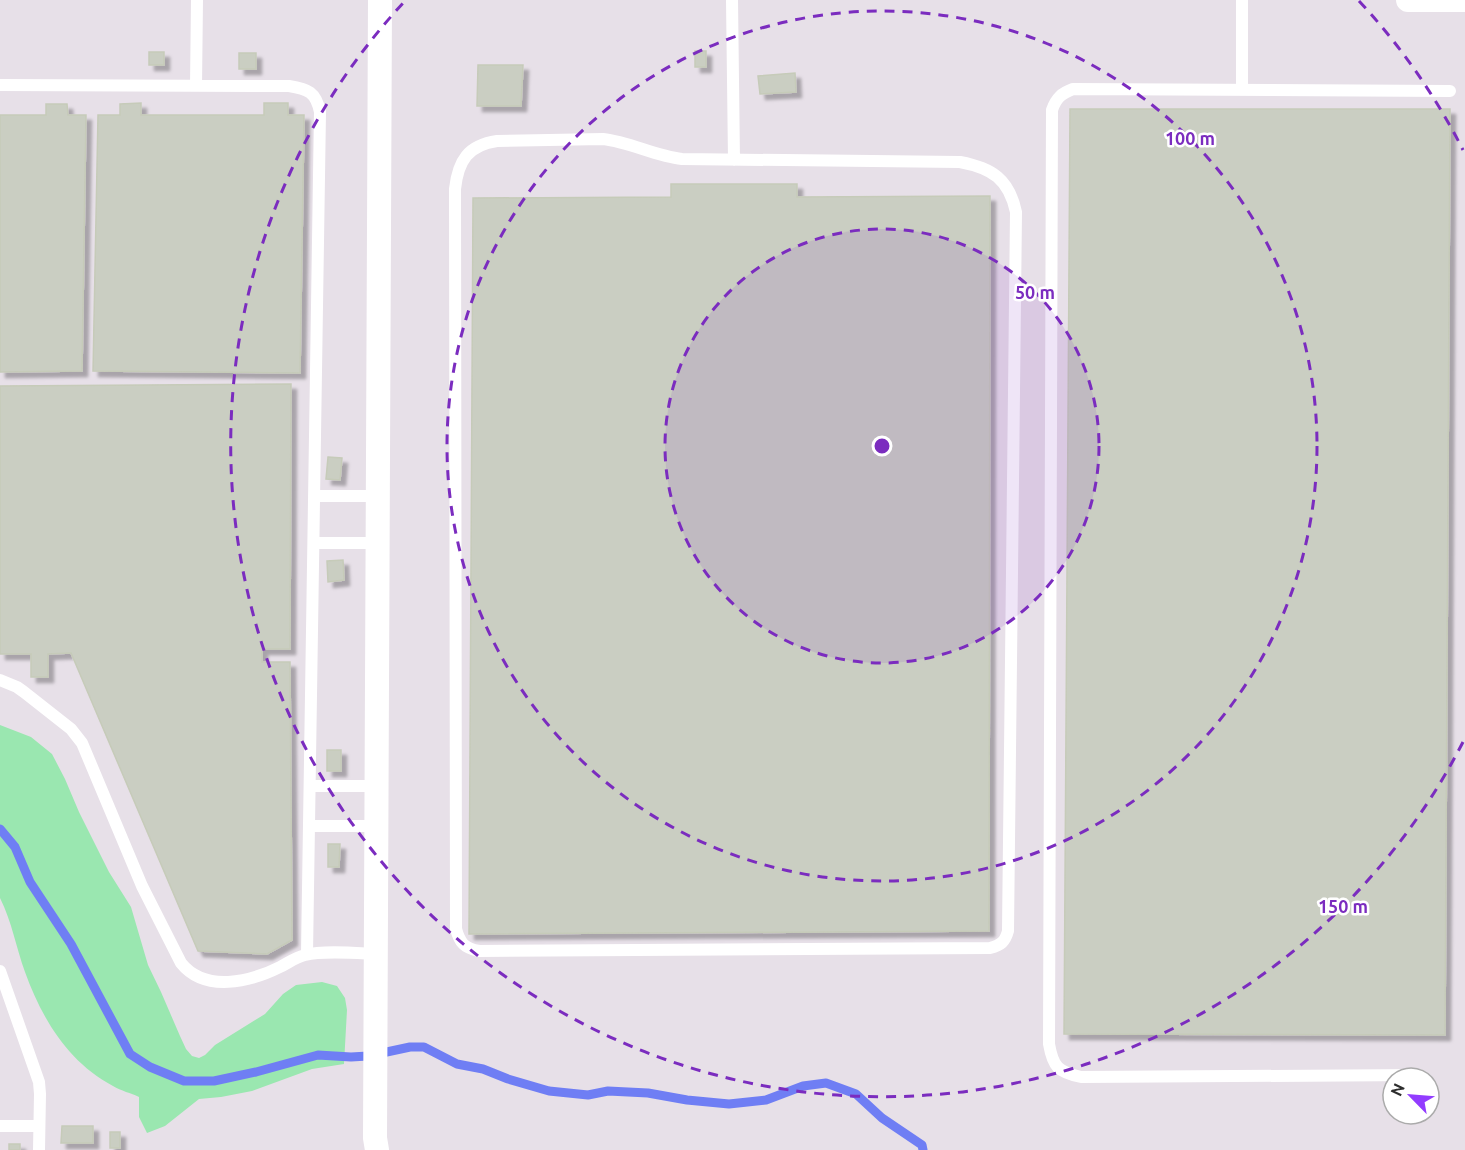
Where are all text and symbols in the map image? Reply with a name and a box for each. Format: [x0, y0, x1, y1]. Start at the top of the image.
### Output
text: 100 m [1165, 128, 1215, 148]
text: 50 m [1015, 282, 1055, 302]
centre of rings [872, 436, 892, 456]
text: 150 m [1318, 896, 1368, 916]
north arrow [1381, 1066, 1441, 1126]
text: N [1387, 1080, 1408, 1099]

